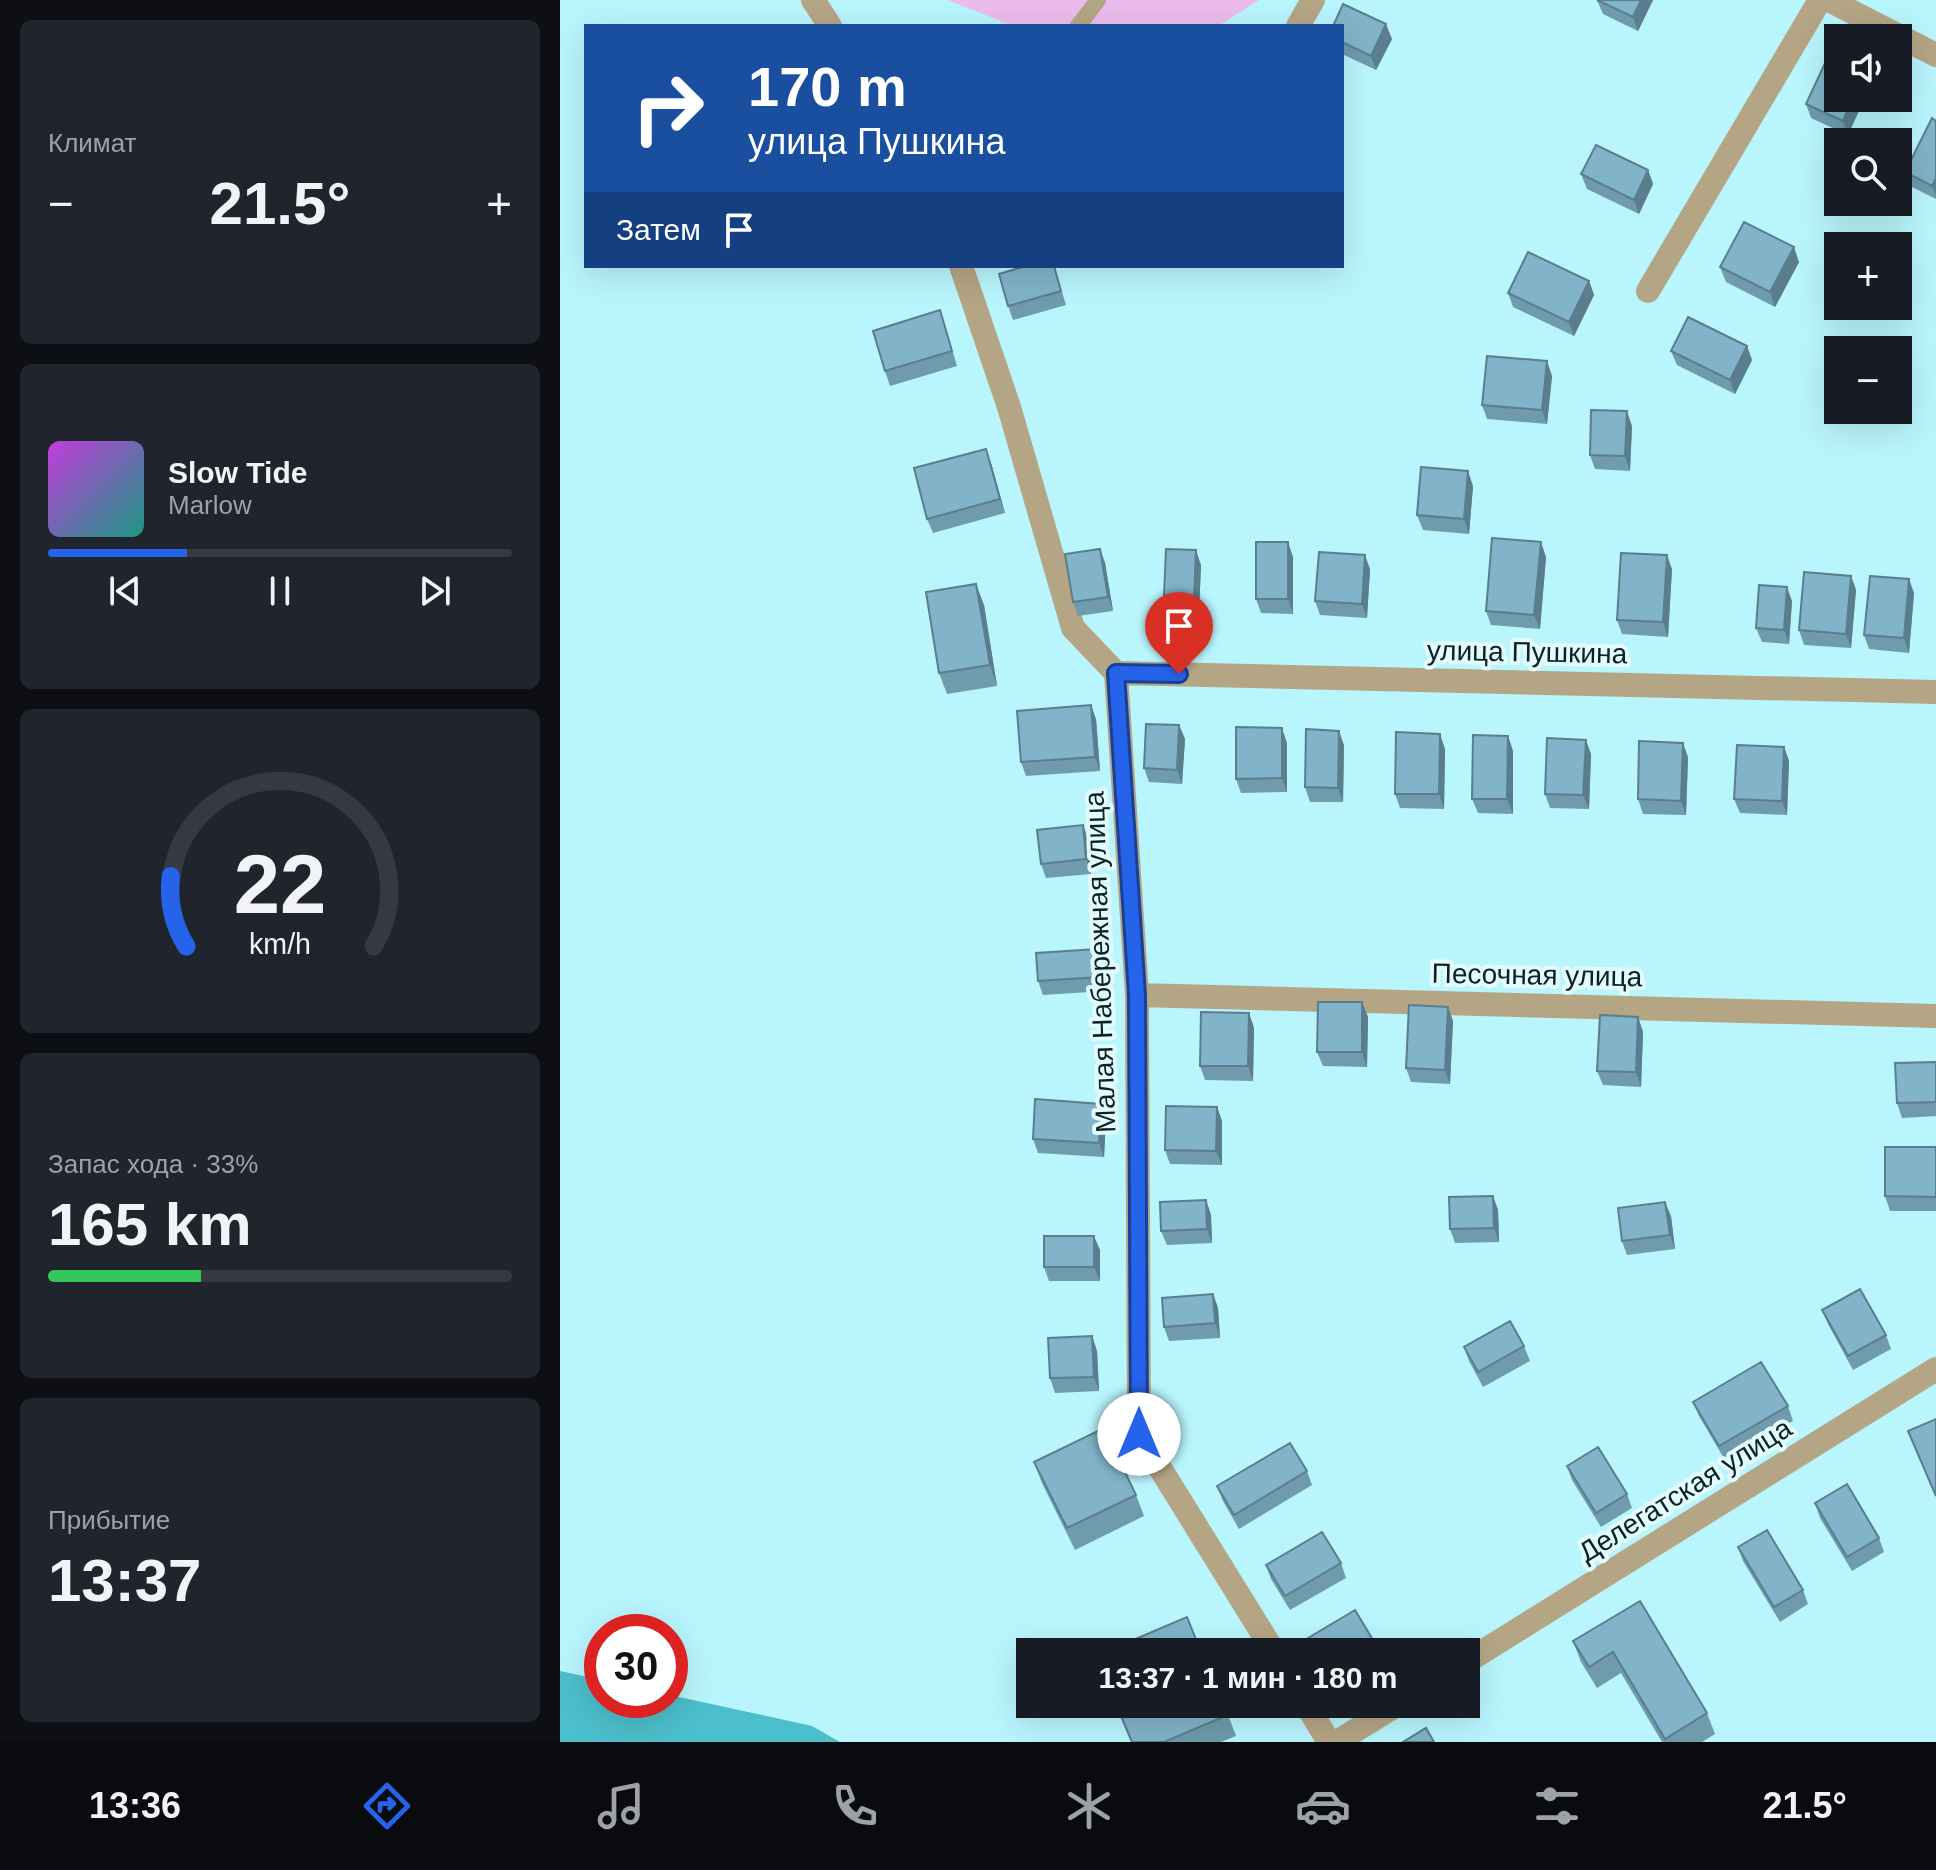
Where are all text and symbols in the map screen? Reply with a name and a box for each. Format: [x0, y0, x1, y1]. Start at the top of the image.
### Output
map controls [1824, 24, 1912, 424]
button: sound [1824, 24, 1912, 112]
text: 170 m [748, 55, 907, 118]
icon: right [616, 56, 720, 160]
text: улица Пушкина [748, 121, 1005, 162]
text: Климат [48, 128, 137, 158]
button: search [1824, 128, 1912, 216]
text: 21.5° [210, 170, 350, 237]
text: − [48, 179, 74, 228]
text: + [486, 179, 512, 228]
icon: arrive [717, 208, 761, 252]
text: Затем [616, 213, 701, 246]
button: + [1824, 232, 1912, 320]
button: − [1824, 336, 1912, 424]
text: Slow Tide [168, 456, 307, 489]
text: Marlow [168, 490, 252, 520]
icon: previous [103, 569, 147, 613]
icon: pause [258, 569, 302, 613]
icon: next [413, 569, 457, 613]
pin [1145, 592, 1213, 674]
icon: arrive [1157, 604, 1201, 648]
street label: улица Пушкина [1427, 635, 1628, 669]
street label: Малая Набережная улица [1079, 790, 1121, 1133]
text: 22 [234, 838, 326, 931]
text: km/h [249, 928, 311, 960]
street label: Песочная улица [1431, 958, 1643, 992]
text: Запас хода · 33% [48, 1149, 258, 1179]
text: 165 km [48, 1191, 252, 1258]
position arrow [1097, 1392, 1181, 1476]
street label: Делегатская улица [1573, 1412, 1797, 1568]
text: Прибытие [48, 1505, 170, 1535]
text: 13:37 [48, 1547, 201, 1614]
speed limit sign: 30 [584, 1614, 688, 1718]
text: 13:37 · 1 мин · 180 m [1099, 1661, 1397, 1694]
icon: directions [359, 1778, 415, 1834]
icon: music [593, 1778, 649, 1834]
icon: phone [827, 1778, 883, 1834]
icon: climate [1061, 1778, 1117, 1834]
icon: car [1295, 1778, 1351, 1834]
icon: filters [1529, 1778, 1585, 1834]
text: 13:36 [89, 1785, 181, 1826]
text: 21.5° [1762, 1785, 1847, 1826]

